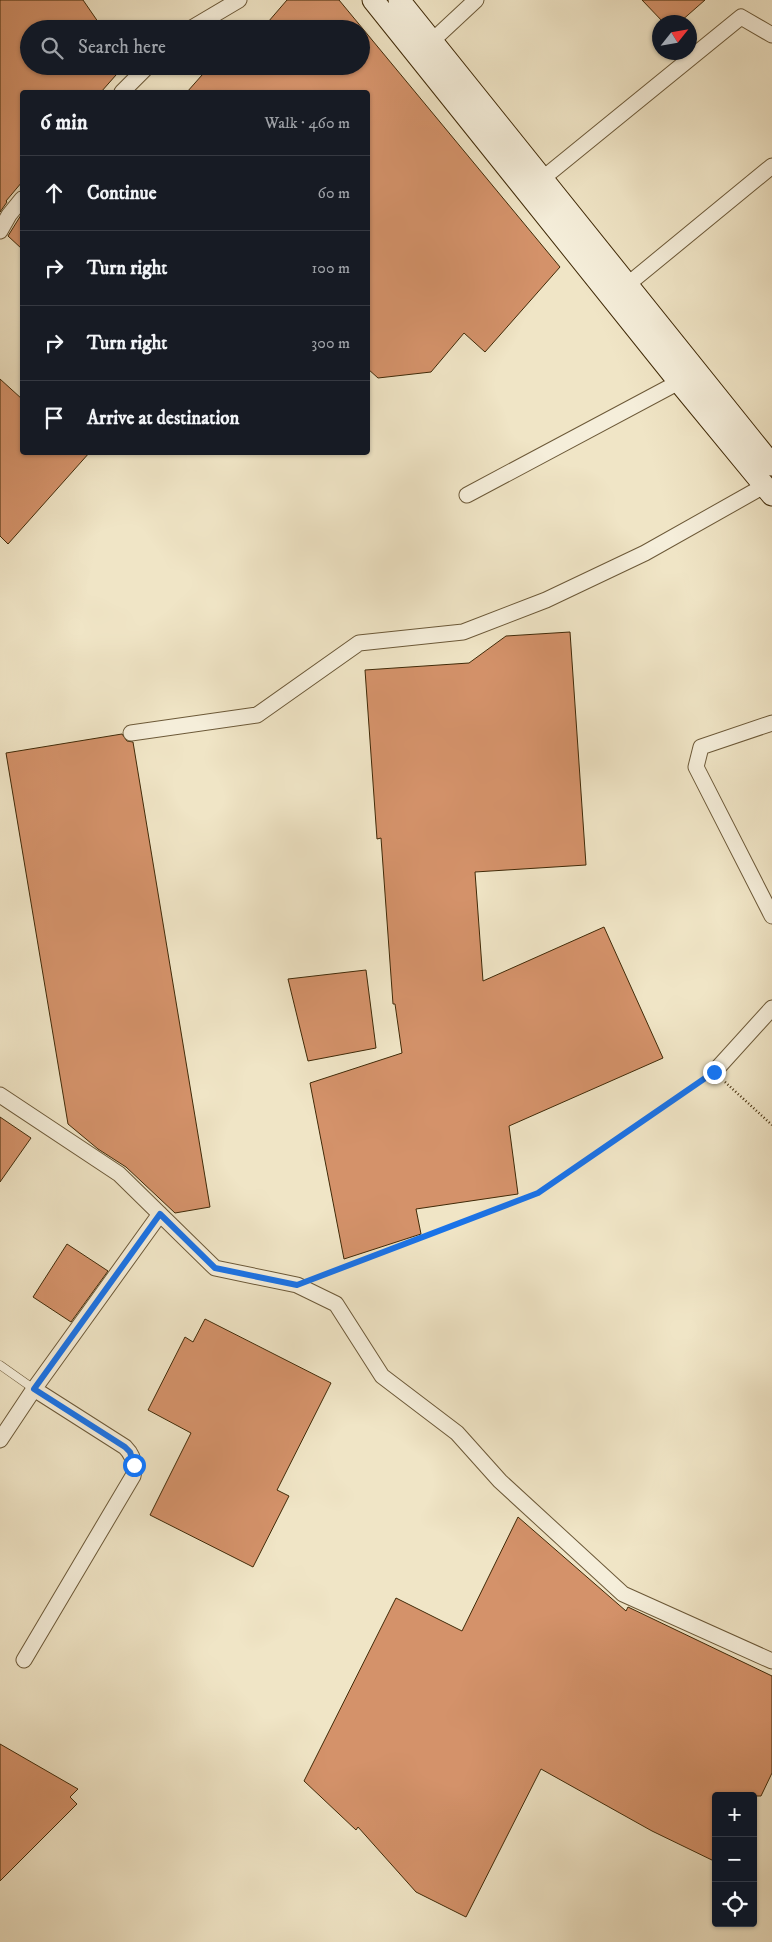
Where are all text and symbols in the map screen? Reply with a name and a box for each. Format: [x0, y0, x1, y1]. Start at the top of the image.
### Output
north arrow [652, 15, 697, 60]
search box [20, 20, 370, 75]
icon: search [38, 34, 66, 62]
text: Search here [78, 36, 166, 59]
text: 6 min [40, 110, 88, 136]
text: Walk · 460 m [264, 113, 350, 133]
icon: ahead [40, 179, 68, 207]
text: Continue [87, 182, 157, 205]
text: 60 m [318, 183, 350, 203]
icon: right [40, 254, 68, 282]
text: Turn right [87, 257, 167, 280]
text: 100 m [312, 258, 350, 278]
icon: right [40, 329, 68, 357]
text: Turn right [87, 332, 167, 355]
text: 300 m [311, 333, 350, 353]
icon: arrive [40, 404, 68, 432]
text: Arrive at destination [87, 407, 239, 430]
route end [703, 1061, 726, 1084]
route start [123, 1454, 146, 1477]
map controls [712, 1792, 757, 1927]
button: + [712, 1792, 757, 1837]
button: − [712, 1837, 757, 1882]
button: locate [712, 1882, 757, 1927]

